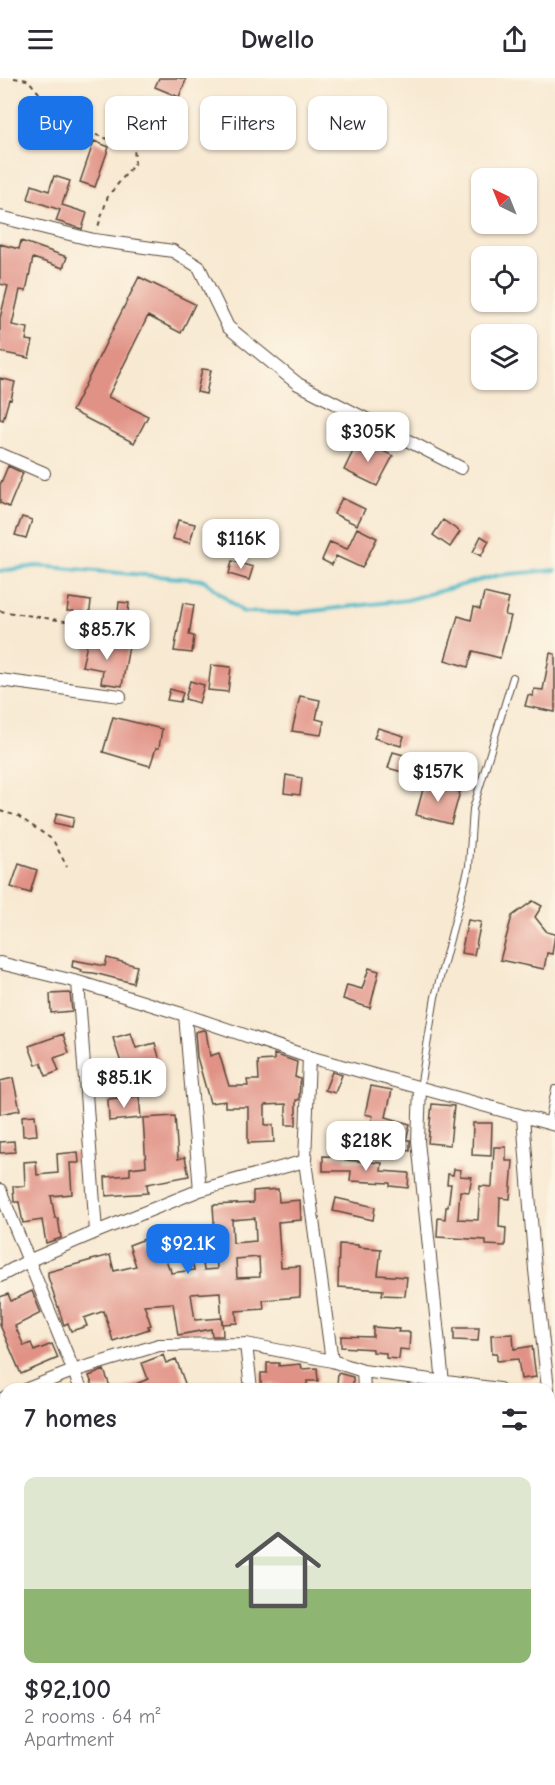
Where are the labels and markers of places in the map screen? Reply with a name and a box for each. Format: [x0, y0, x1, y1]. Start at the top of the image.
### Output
pin: $305K [326, 412, 410, 463]
pin: $116K [199, 519, 283, 570]
pin: $85.7K [58, 610, 156, 661]
pin: $157K [396, 752, 480, 803]
pin: $85.1K [75, 1058, 173, 1109]
pin: $218K [324, 1121, 408, 1172]
pin: $92.1K [139, 1224, 237, 1275]

